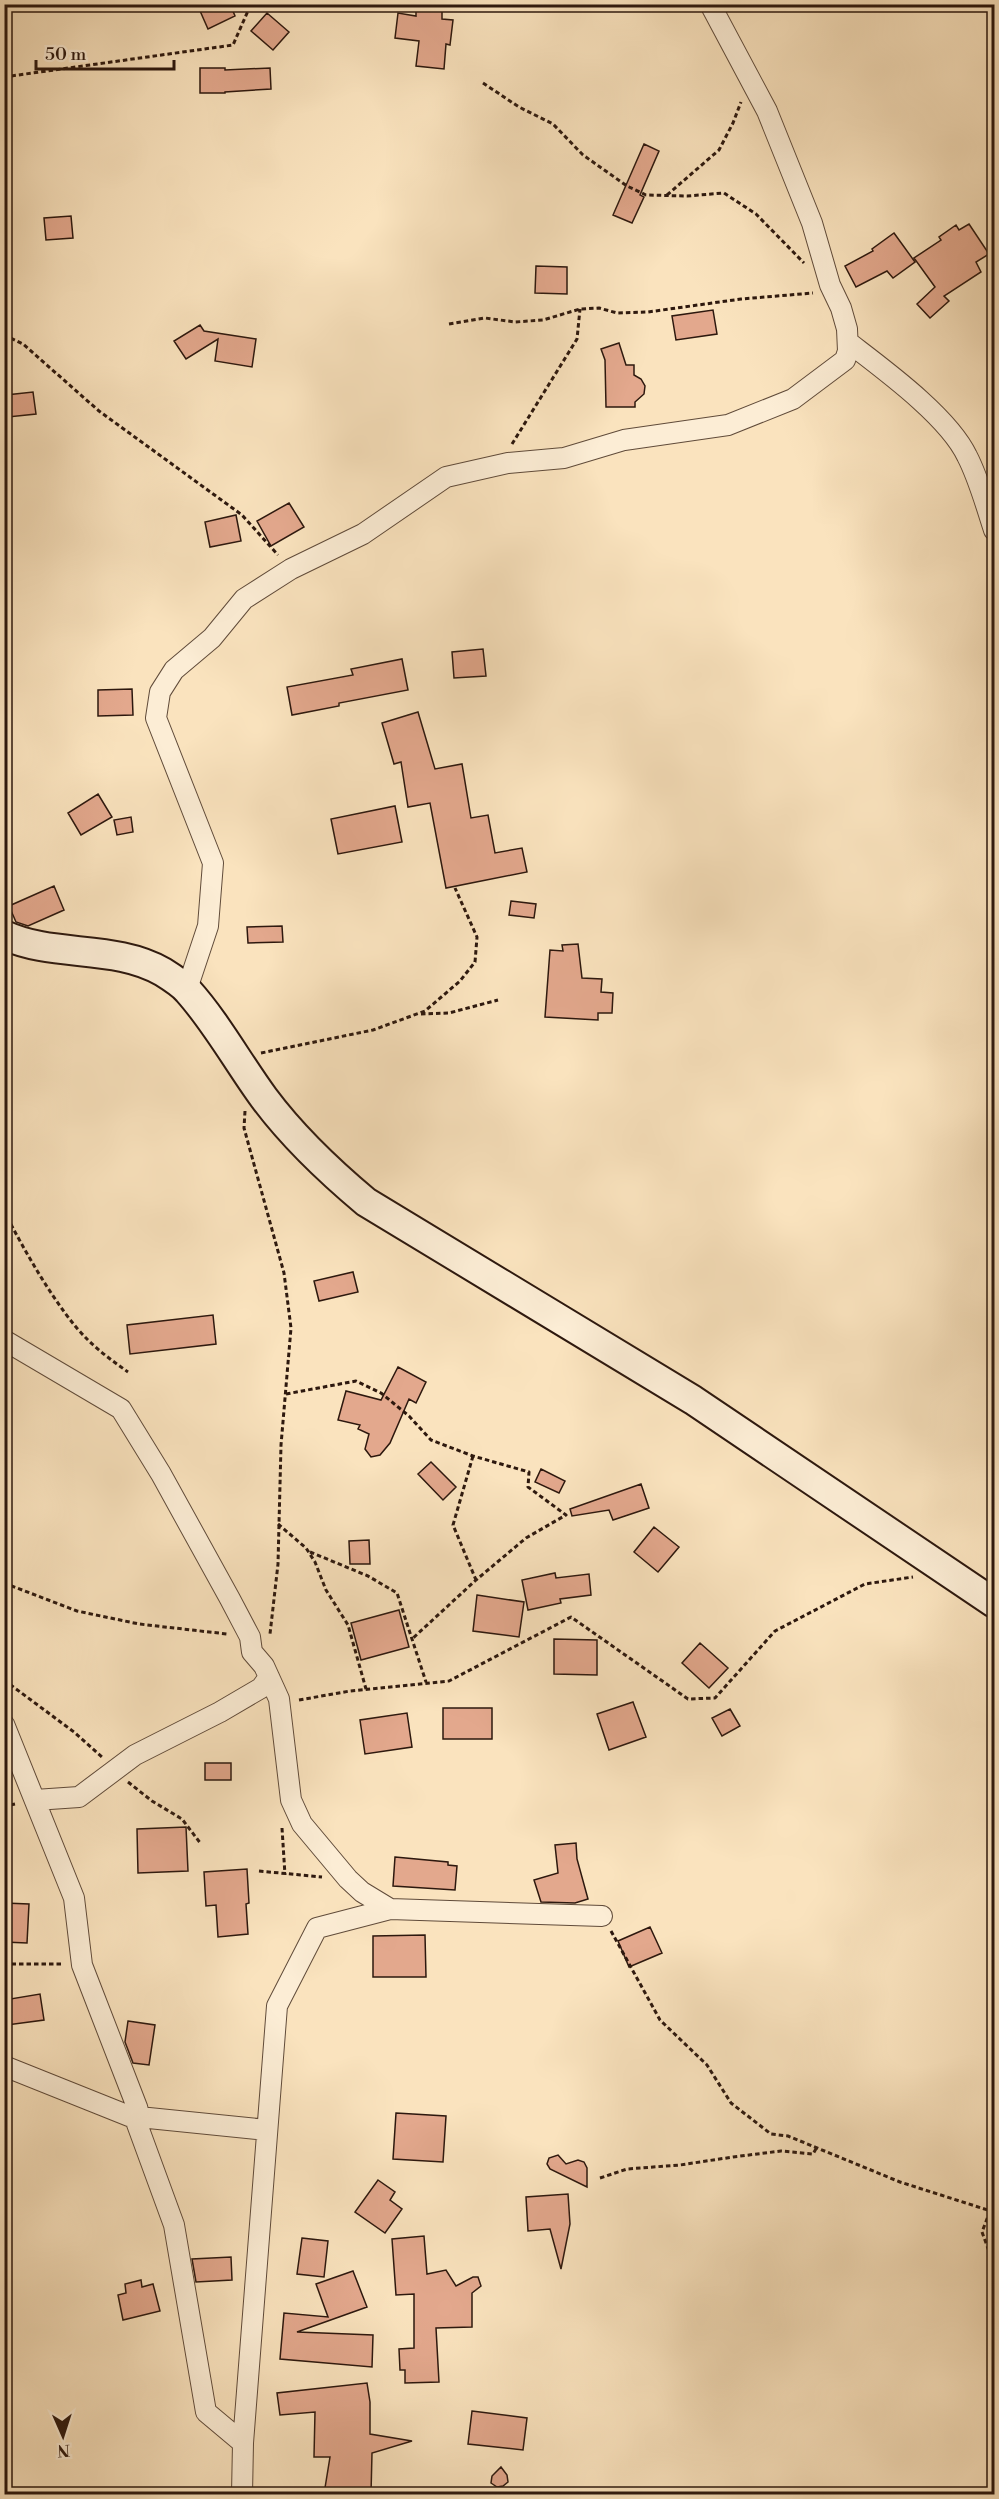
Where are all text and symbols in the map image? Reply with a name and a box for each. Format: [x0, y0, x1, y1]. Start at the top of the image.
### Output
scale bar [36, 33, 174, 71]
text: 50 m [45, 43, 87, 66]
north arrow [33, 2406, 93, 2466]
text: N [57, 2440, 71, 2460]

